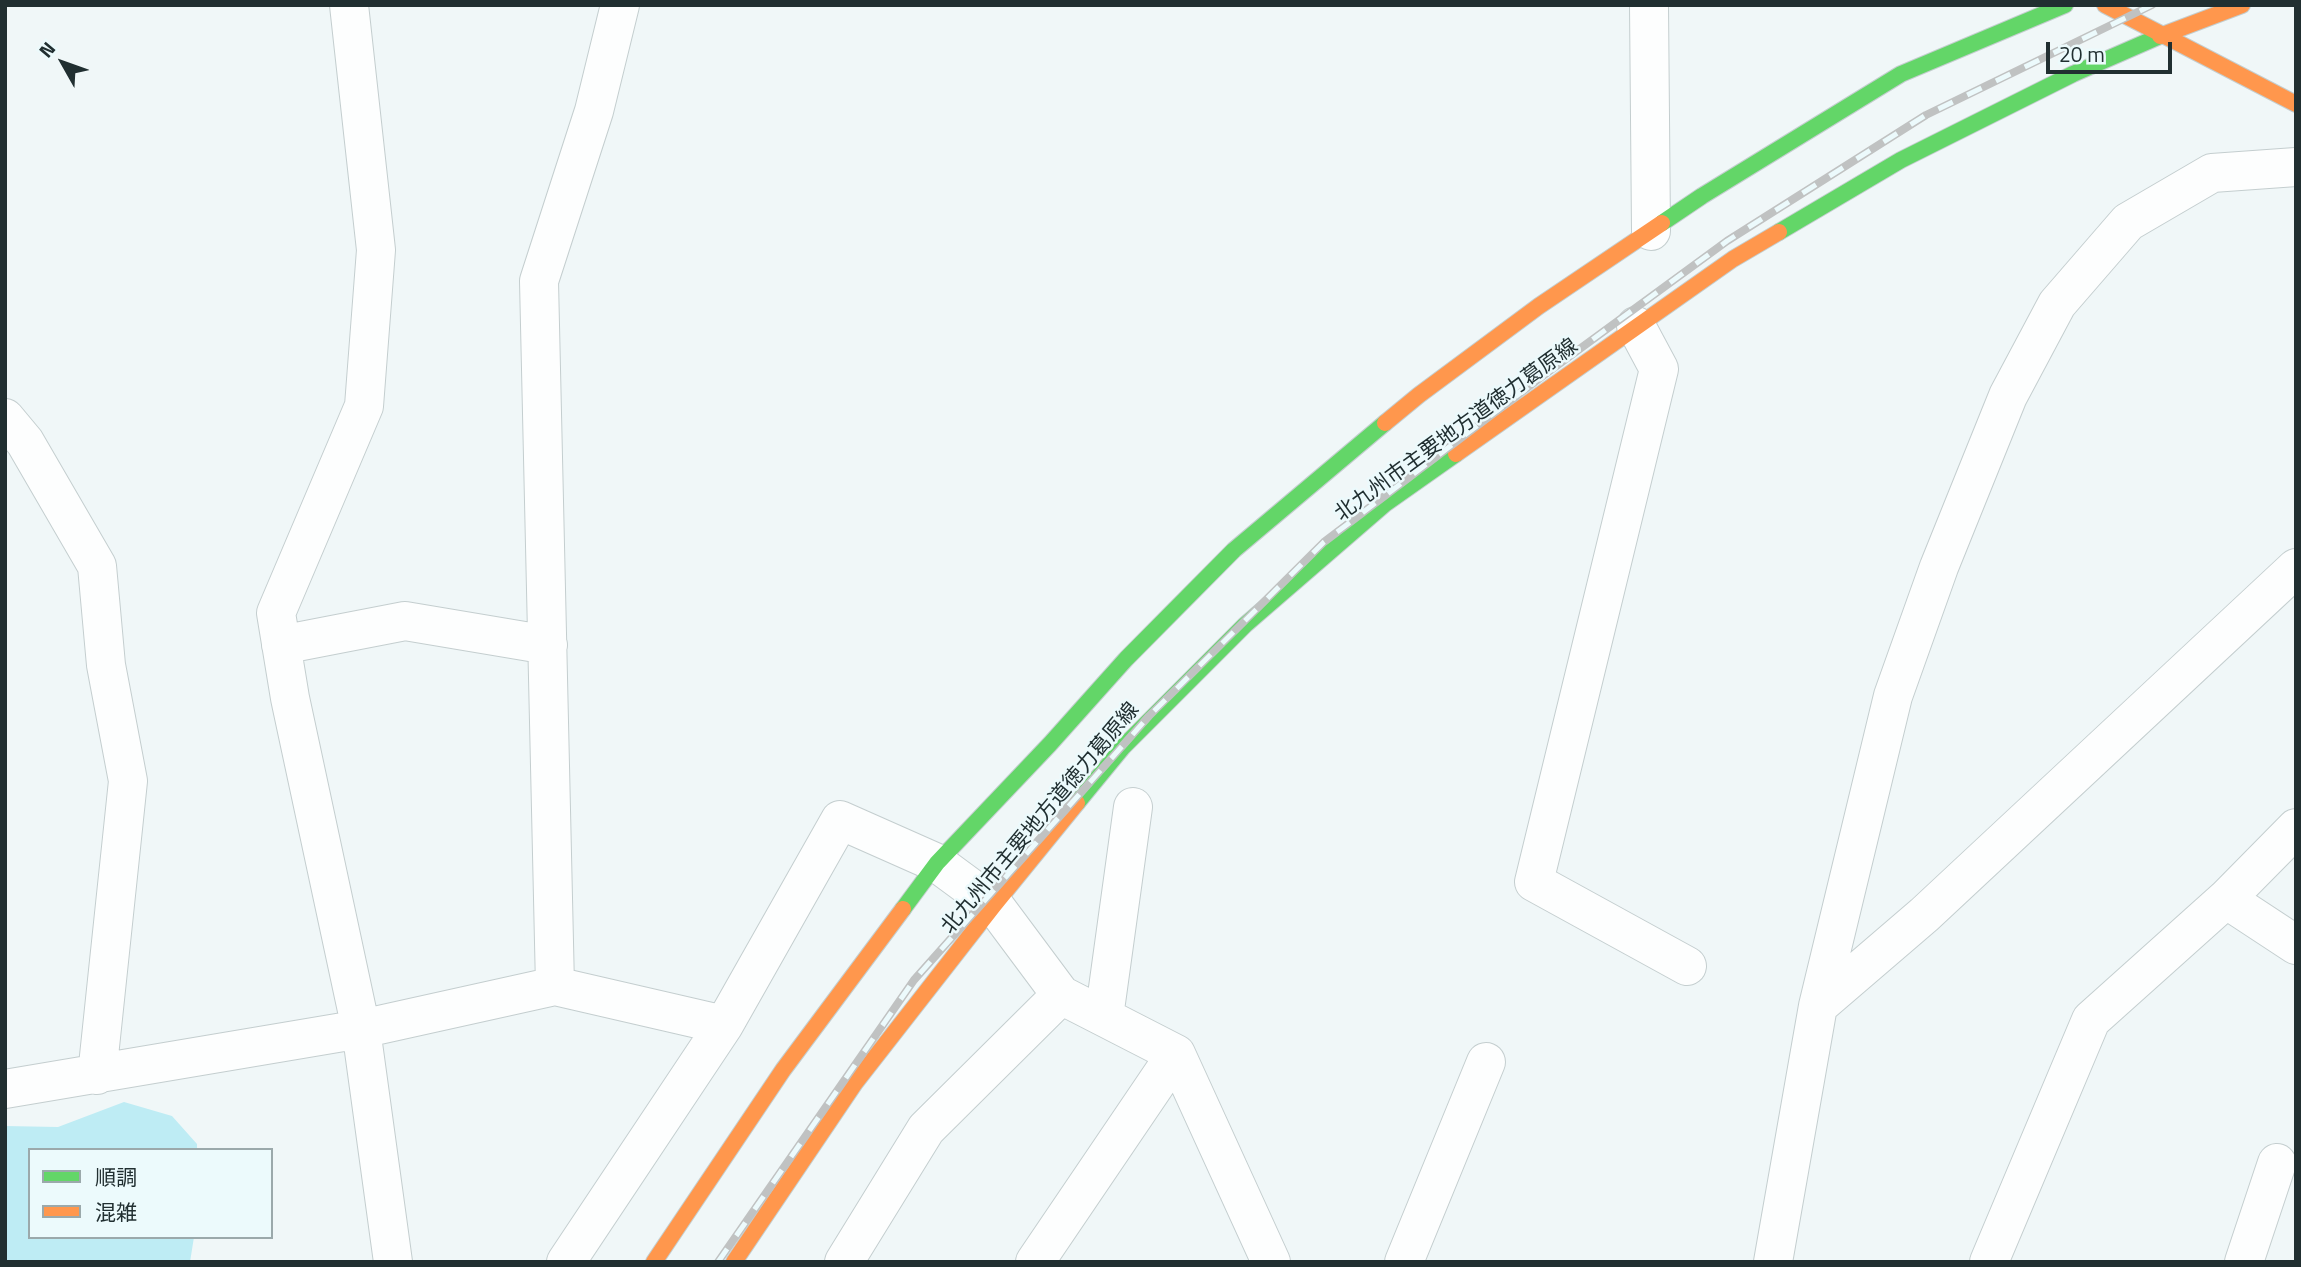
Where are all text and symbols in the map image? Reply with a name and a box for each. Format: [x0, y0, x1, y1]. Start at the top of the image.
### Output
north arrow [28, 28, 98, 98]
scale bar [2049, 28, 2175, 72]
text: N [31, 35, 62, 64]
text: 20 m [2059, 38, 2105, 70]
street label: 北九州市主要地方道徳力葛原線 [1331, 334, 1583, 528]
street label: 北九州市主要地方道徳力葛原線 [937, 698, 1145, 940]
legend [28, 1148, 273, 1239]
text: 順調 [95, 1161, 137, 1193]
text: 混雑 [95, 1196, 137, 1228]

